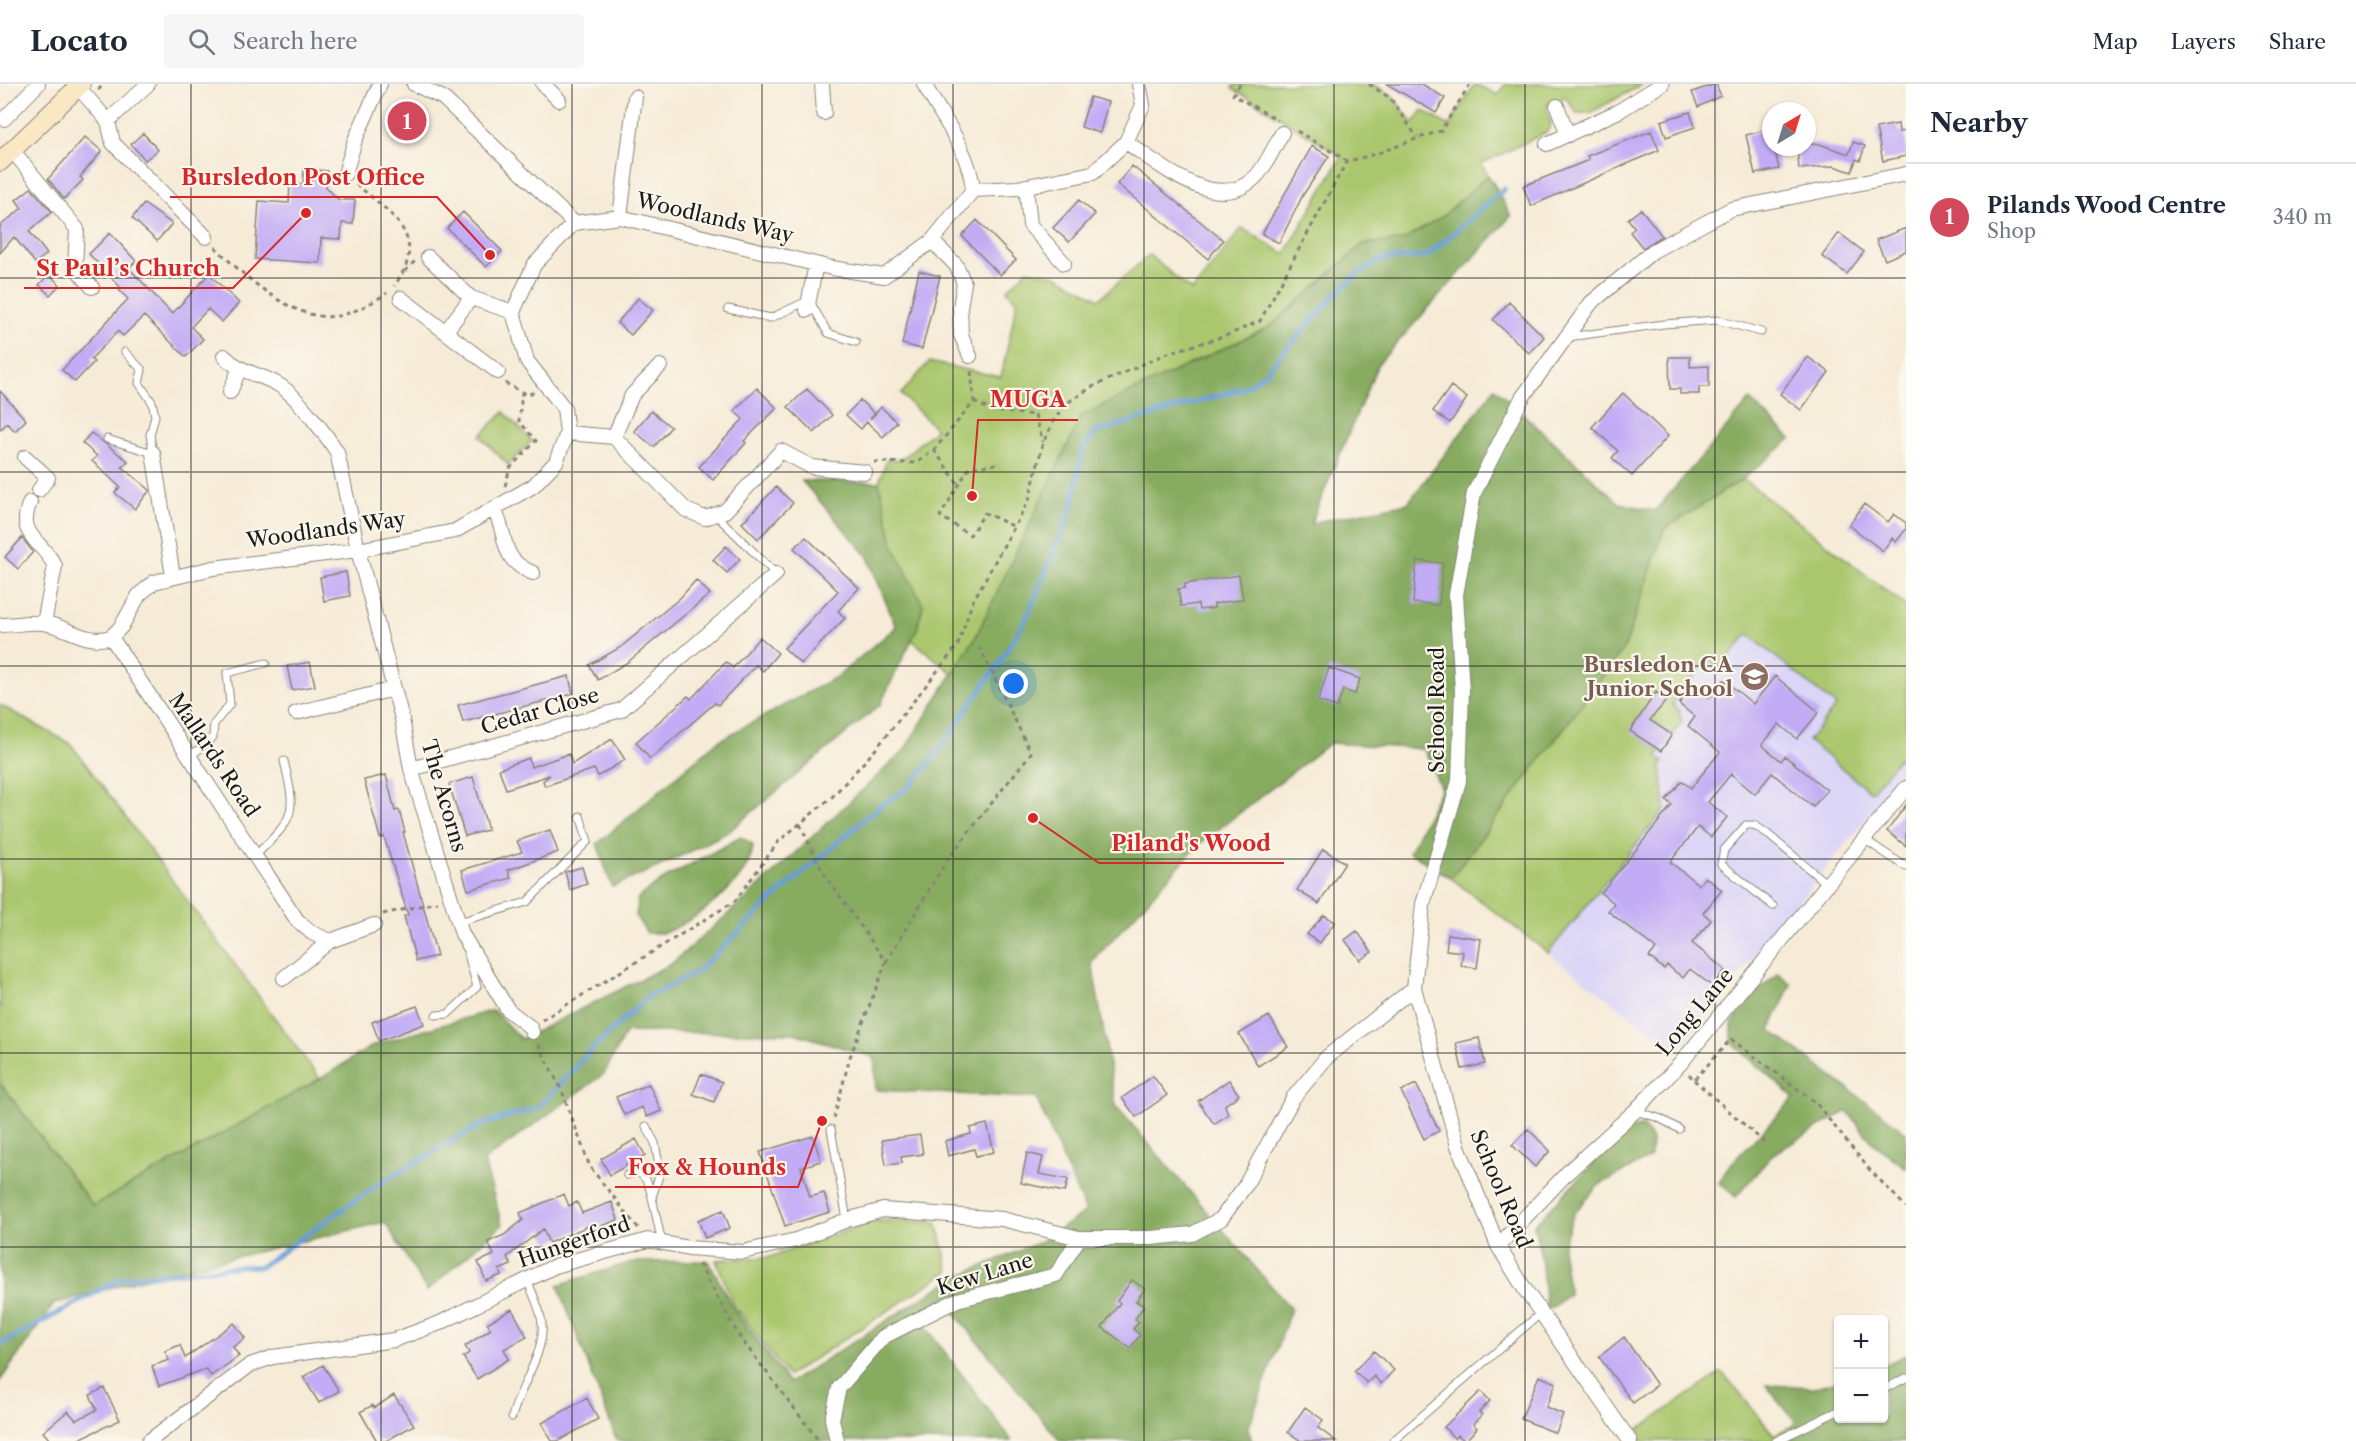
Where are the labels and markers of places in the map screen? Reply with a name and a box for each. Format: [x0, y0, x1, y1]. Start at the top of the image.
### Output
pin: 1 [388, 99, 426, 144]
callout: Bursledon Post Office [170, 157, 437, 197]
callout: St Paul’s Church [24, 248, 233, 288]
callout: MUGA [978, 380, 1078, 420]
place label: Bursledon CA Junior School [1583, 652, 1734, 701]
school or university icon: Bursledon CA Junior School [1738, 661, 1770, 693]
callout: Piland's Wood [1099, 823, 1284, 863]
callout: Fox & Hounds [615, 1147, 798, 1187]

